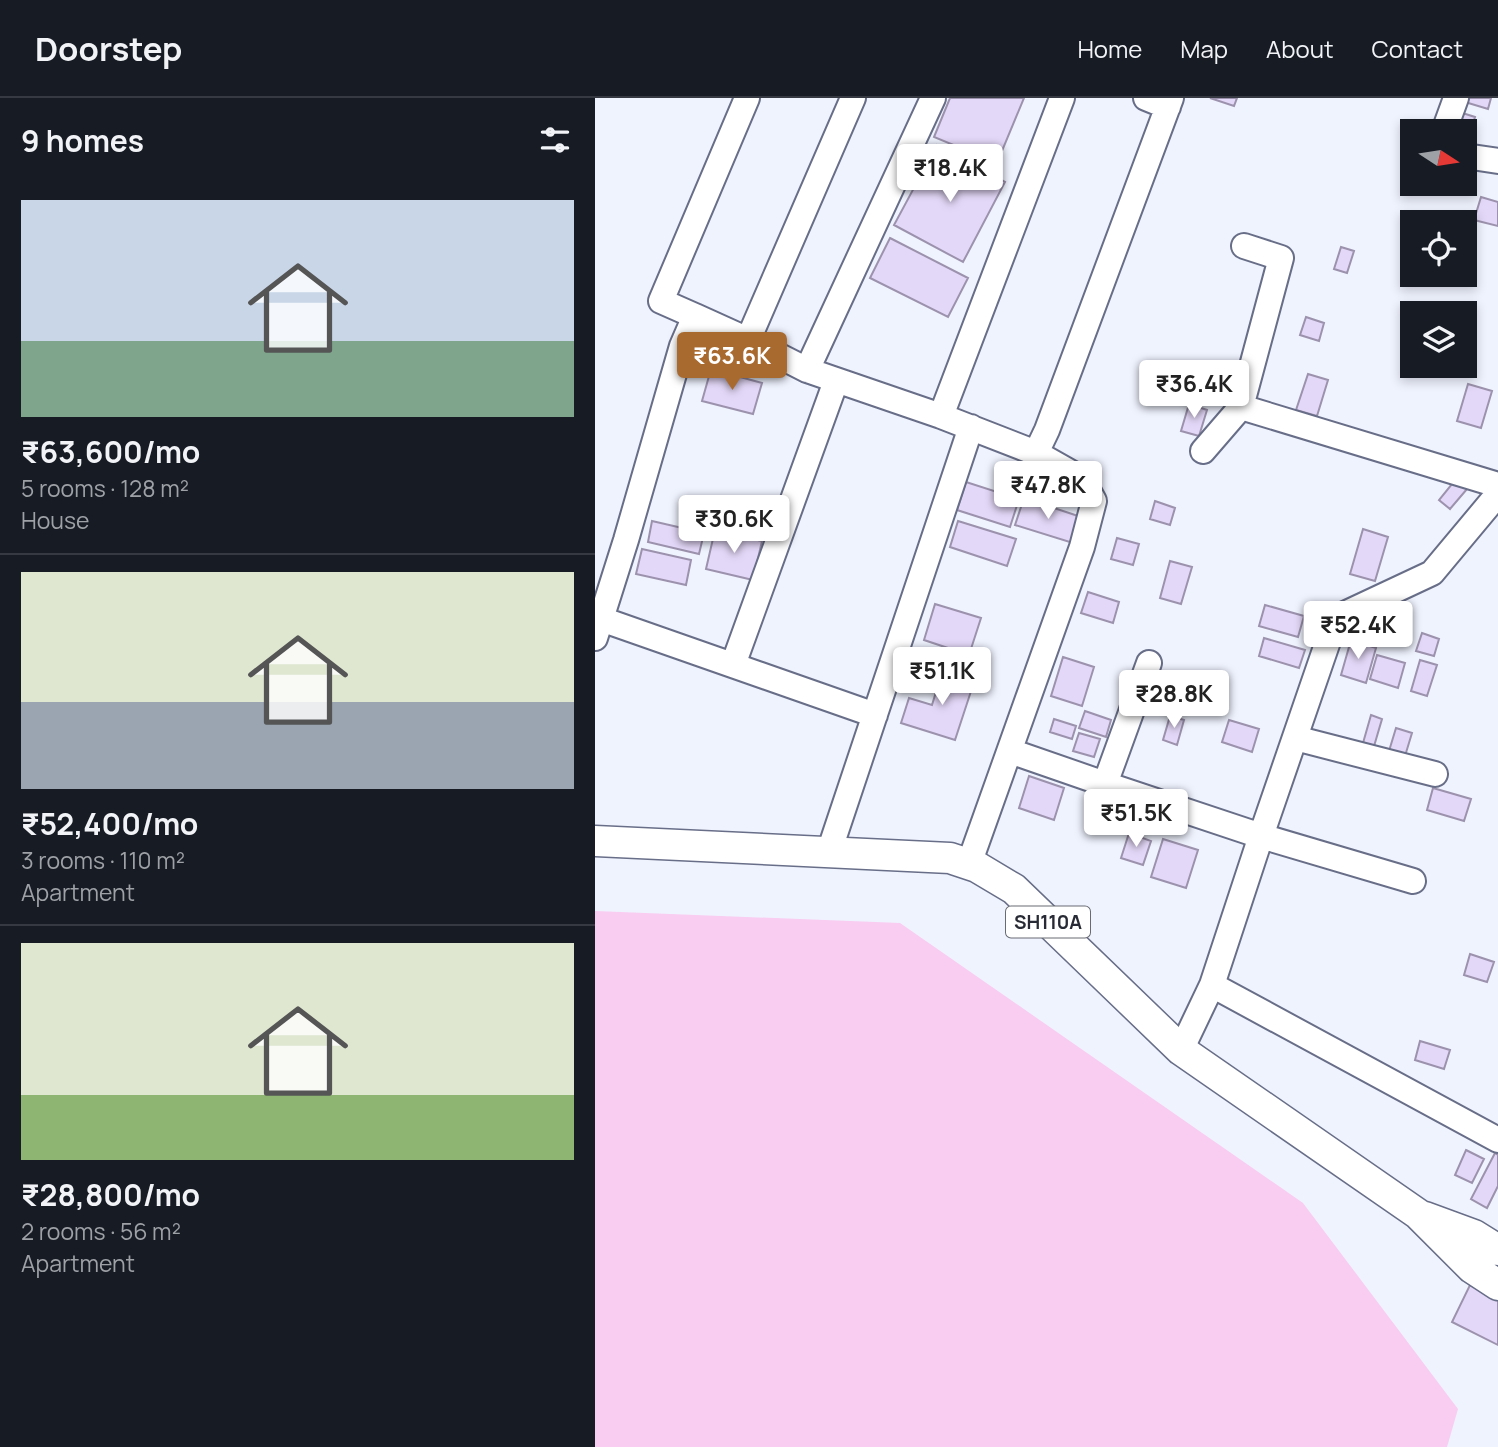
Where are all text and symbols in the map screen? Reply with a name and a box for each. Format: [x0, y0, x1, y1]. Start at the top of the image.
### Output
text: Doorstep [35, 26, 182, 71]
text: Home [1077, 32, 1142, 65]
text: Map [1180, 32, 1228, 65]
text: About [1266, 32, 1334, 65]
text: Contact [1372, 32, 1463, 65]
north arrow [1400, 119, 1477, 196]
map controls [1400, 119, 1477, 378]
text: 9 homes [21, 120, 144, 161]
icon: filters [536, 121, 574, 159]
pin: ₹18.4K [893, 144, 1007, 204]
text: ₹18.4K [913, 151, 987, 183]
button: locate [1400, 210, 1477, 287]
icon: home [235, 245, 361, 371]
button: layers [1400, 301, 1477, 378]
pin: ₹63.6K [675, 332, 789, 392]
text: ₹63.6K [693, 339, 771, 371]
pin: ₹36.4K [1137, 360, 1251, 420]
text: ₹36.4K [1155, 367, 1233, 399]
text: ₹63,600/mo [21, 431, 200, 472]
pin: ₹47.8K [991, 462, 1105, 521]
text: ₹47.8K [1010, 468, 1086, 500]
text: 5 rooms · 128 m² [21, 472, 189, 504]
pin: ₹30.6K [677, 496, 791, 555]
text: ₹30.6K [695, 502, 773, 534]
text: House [21, 504, 90, 536]
pin: ₹52.4K [1301, 602, 1415, 661]
text: ₹52.4K [1320, 608, 1396, 640]
icon: home [235, 617, 361, 743]
pin: ₹51.1K [885, 648, 999, 707]
text: ₹51.1K [909, 654, 975, 686]
pin: ₹28.8K [1117, 670, 1231, 730]
text: ₹28.8K [1135, 677, 1213, 709]
pin: ₹51.5K [1079, 790, 1193, 849]
text: ₹51.5K [1100, 796, 1172, 828]
text: ₹52,400/mo [21, 803, 198, 844]
text: 3 rooms · 110 m² [21, 844, 185, 876]
text: Apartment [21, 876, 135, 908]
road number: SH110A [1006, 906, 1090, 937]
icon: home [235, 988, 361, 1114]
text: ₹28,800/mo [21, 1174, 200, 1215]
text: 2 rooms · 56 m² [21, 1215, 181, 1247]
text: Apartment [21, 1247, 135, 1279]

